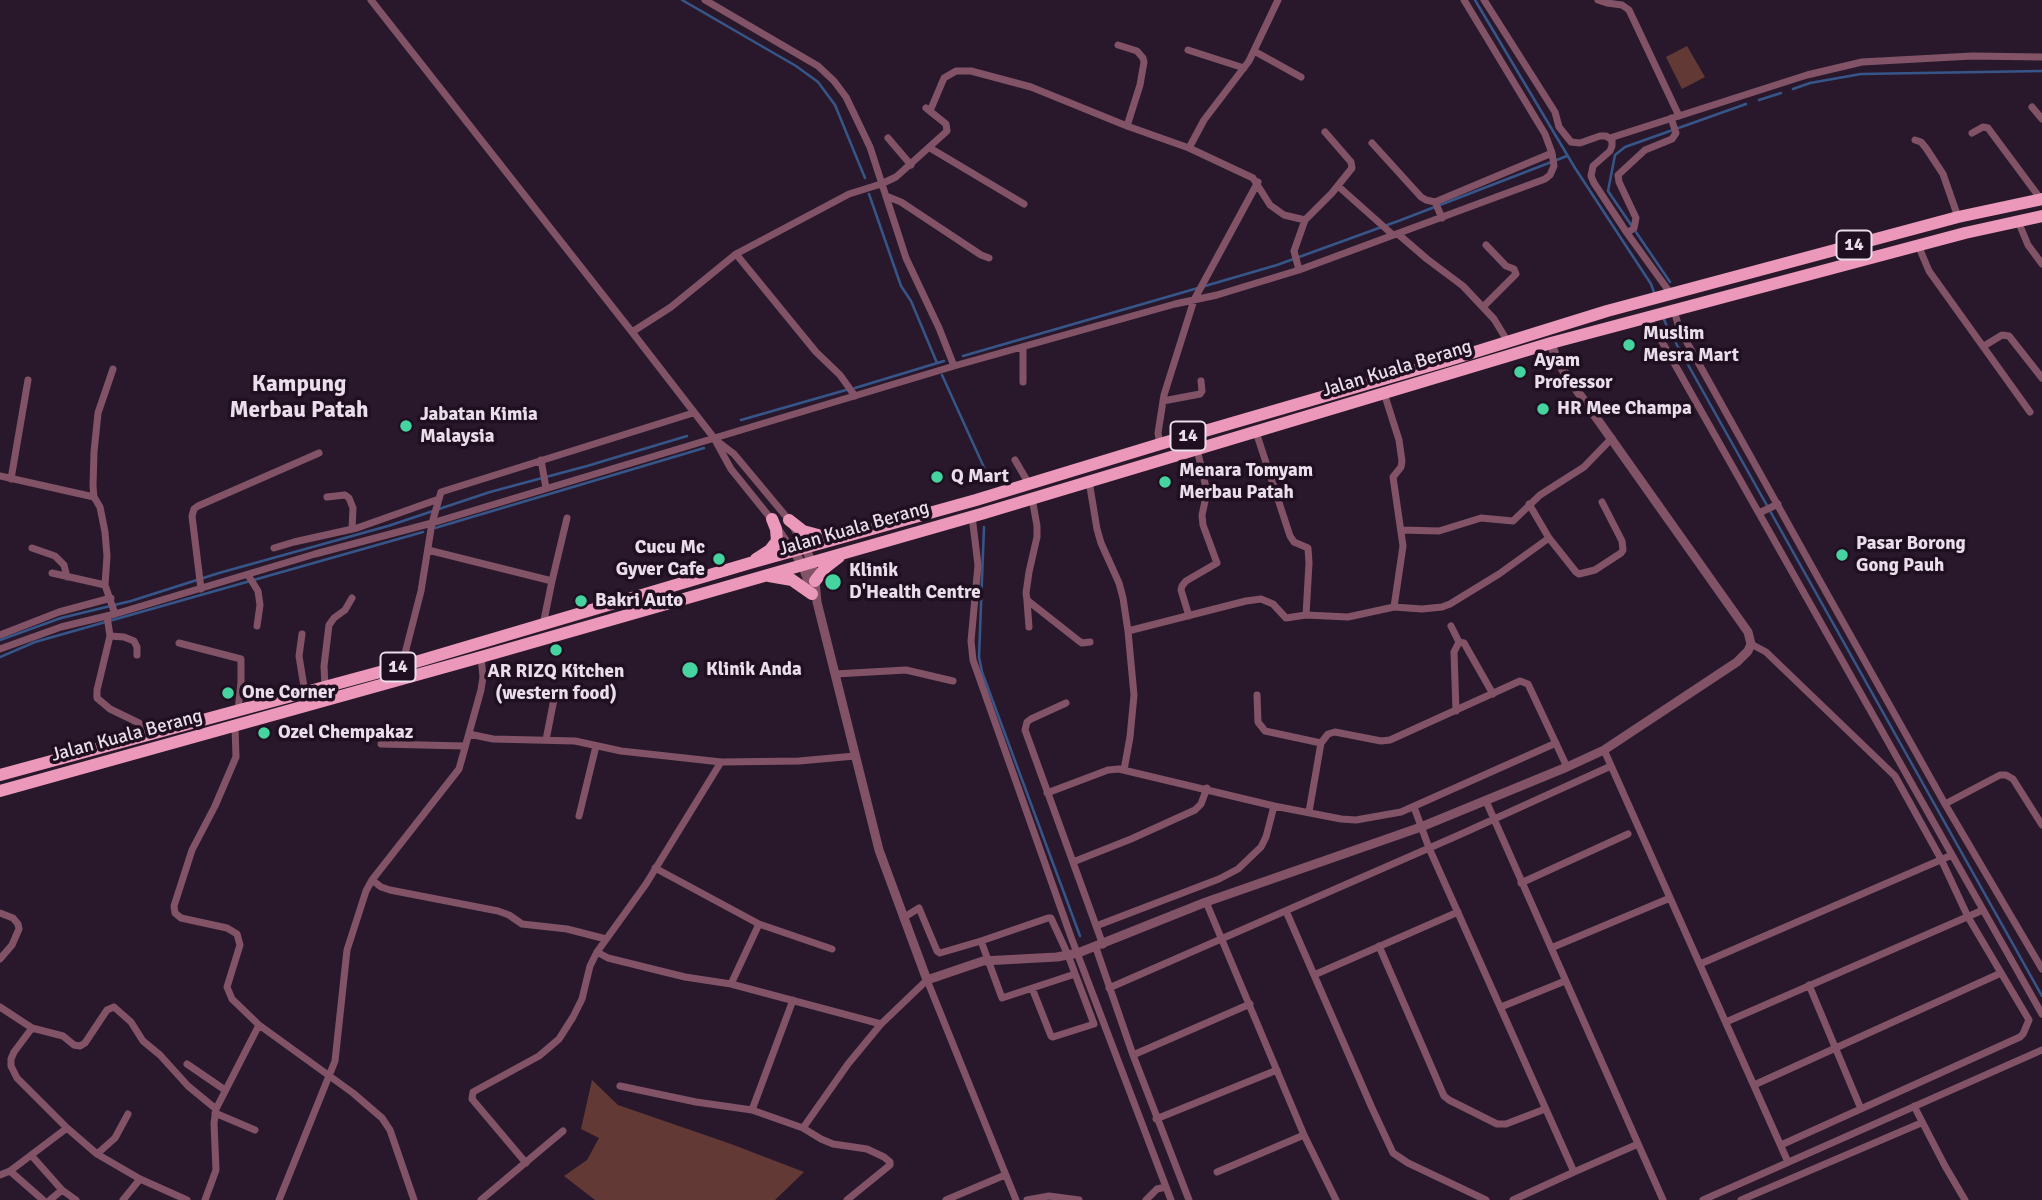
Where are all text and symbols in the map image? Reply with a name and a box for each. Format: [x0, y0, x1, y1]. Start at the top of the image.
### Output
road number: 14 [1836, 230, 1871, 260]
place label: Muslim Mesra Mart [1643, 323, 1739, 367]
street label: Jalan Kuala Berang [1319, 335, 1475, 403]
marker: Muslim Mesra Mart [1621, 337, 1637, 353]
place label: Ayam Professor [1534, 350, 1613, 394]
marker: Ayam Professor [1512, 364, 1528, 380]
district label: Kampung Merbau Patah [229, 371, 369, 425]
place label: HR Mee Champa [1557, 398, 1692, 420]
marker: HR Mee Champa [1535, 401, 1551, 417]
place label: Jabatan Kimia Malaysia [420, 404, 538, 448]
marker: Jabatan Kimia Malaysia [398, 418, 414, 434]
road number: 14 [1170, 422, 1206, 450]
place label: Menara Tomyam Merbau Patah [1179, 460, 1313, 504]
place label: Q Mart [951, 466, 1009, 488]
marker: Q Mart [929, 469, 945, 485]
marker: Menara Tomyam Merbau Patah [1157, 474, 1173, 490]
street label: Jalan Kuala Berang [776, 497, 932, 561]
place label: Pasar Borong Gong Pauh [1856, 533, 1966, 577]
place label: Cucu Mc Gyver Cafe [616, 537, 705, 581]
marker: Pasar Borong Gong Pauh [1834, 547, 1850, 563]
marker: Cucu Mc Gyver Cafe [711, 551, 727, 567]
place label: Klinik D'Health Centre [849, 560, 981, 604]
marker: Klinik D'Health Centre [823, 572, 843, 592]
place label: Bakri Auto [595, 590, 683, 612]
marker: Bakri Auto [573, 593, 589, 609]
marker: AR RIZQ Kitchen (western food) [548, 642, 564, 658]
road number: 14 [380, 652, 416, 682]
place label: Klinik Anda [706, 659, 802, 681]
marker: Klinik Anda [680, 660, 700, 680]
place label: AR RIZQ Kitchen (western food) [488, 661, 624, 705]
place label: One Corner [242, 682, 335, 704]
marker: One Corner [220, 685, 236, 701]
street label: Jalan Kuala Berang [49, 705, 205, 767]
place label: Ozel Chempakaz [278, 722, 413, 744]
marker: Ozel Chempakaz [256, 725, 272, 741]

